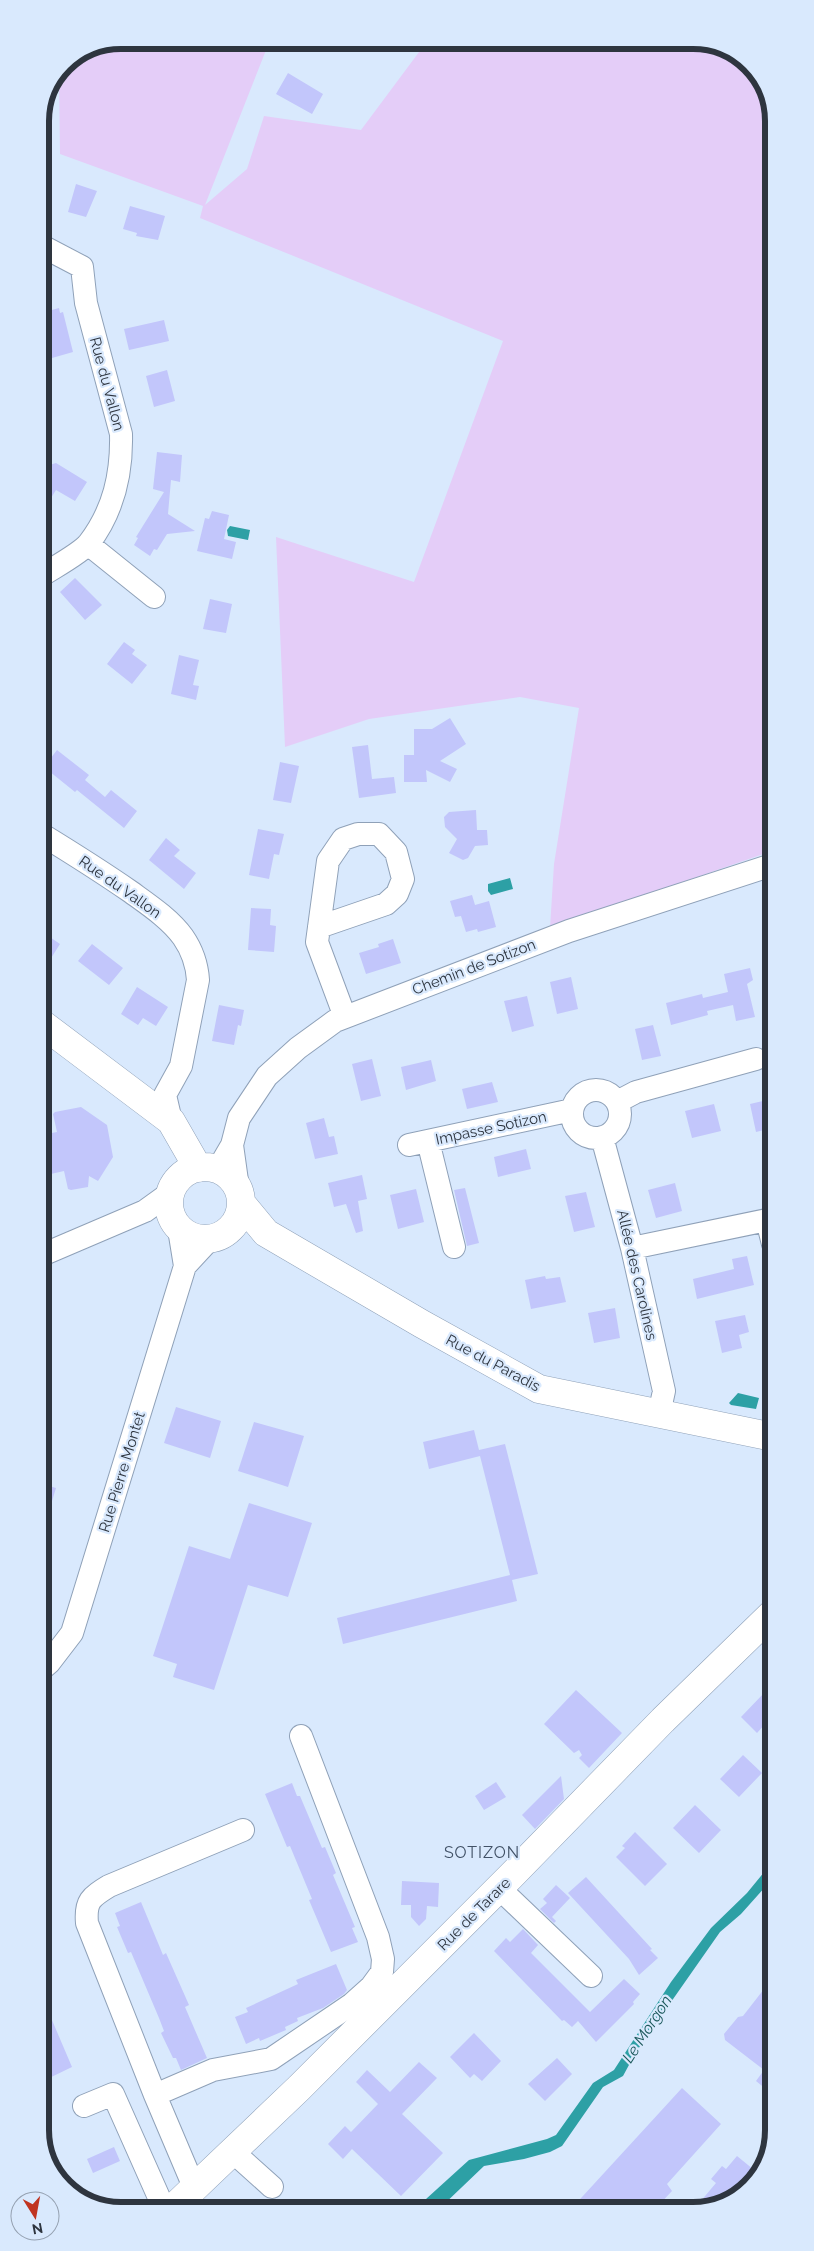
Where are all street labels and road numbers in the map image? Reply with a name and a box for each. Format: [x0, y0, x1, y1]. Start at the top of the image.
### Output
street label: Rue du Vallon [86, 335, 128, 433]
street label: Rue du Vallon [75, 852, 165, 922]
street label: Chemin de Sotizon [410, 935, 538, 999]
street label: Impasse Sotizon [434, 1107, 548, 1149]
street label: Allée des Carolines [613, 1208, 661, 1342]
street label: Rue du Paradis [443, 1331, 543, 1395]
street label: Rue Pierre Montet [95, 1410, 149, 1534]
street label: Rue de Tarare [434, 1874, 514, 1954]

